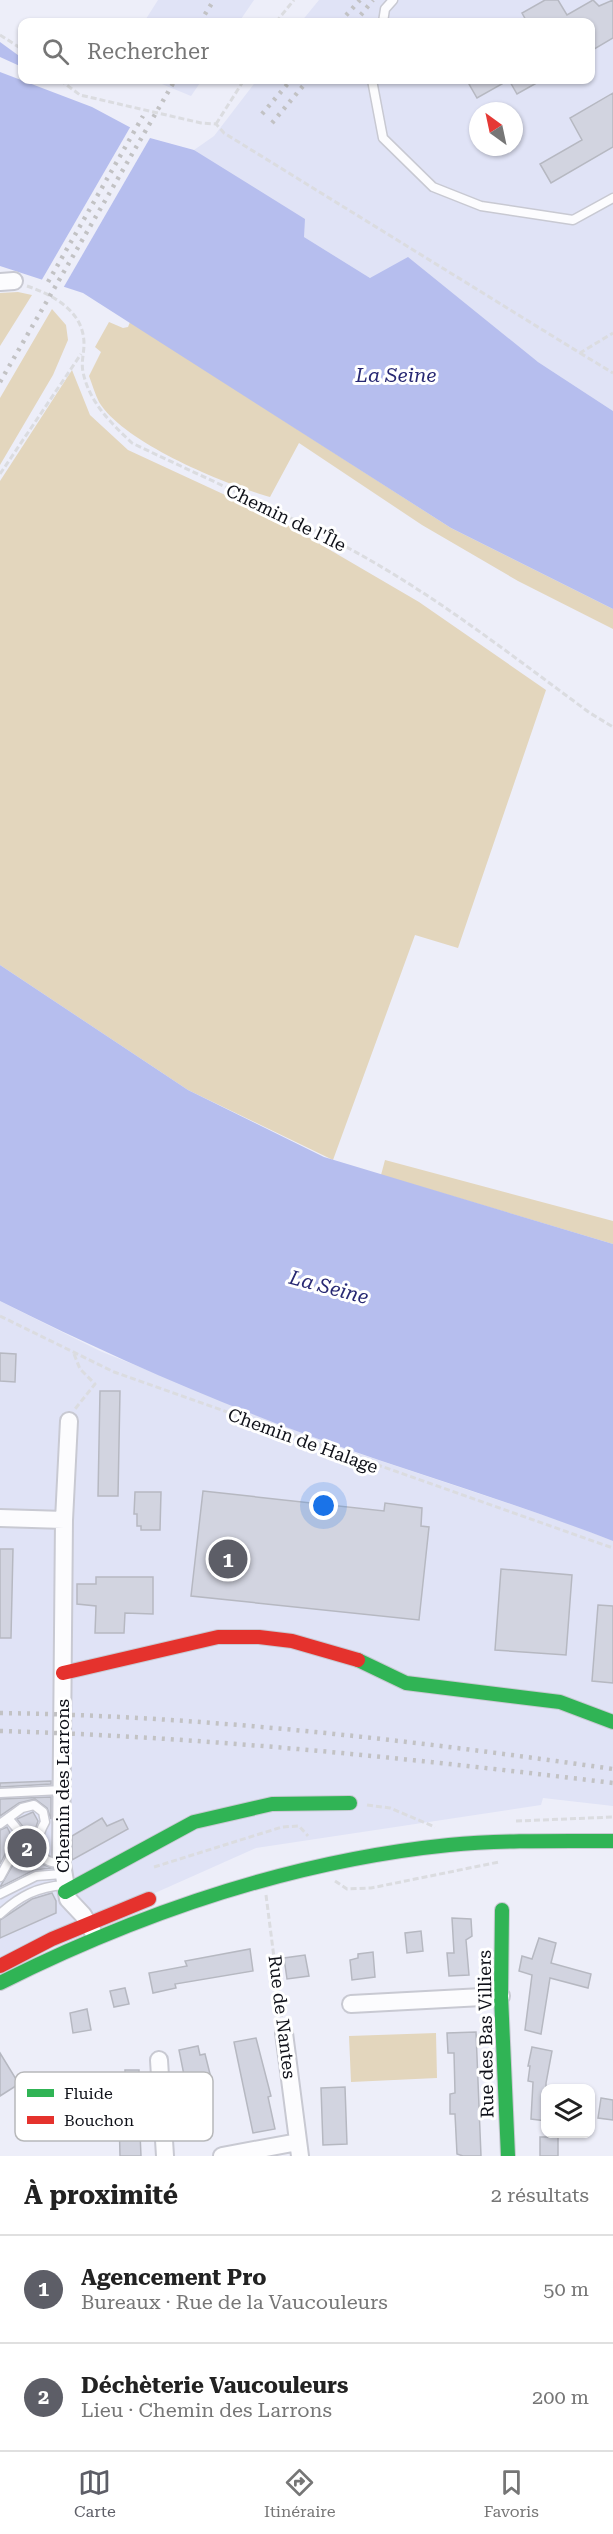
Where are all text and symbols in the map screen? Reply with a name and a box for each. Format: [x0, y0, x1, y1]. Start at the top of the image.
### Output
search box [18, 18, 595, 84]
icon: search [39, 35, 72, 68]
text: Rechercher [87, 39, 209, 64]
north arrow [469, 102, 523, 156]
water label: La Seine [355, 363, 436, 387]
street label: Chemin de l'Île [223, 479, 350, 556]
water label: La Seine [286, 1265, 371, 1309]
street label: Chemin de Halage [225, 1404, 381, 1477]
your location [309, 1491, 338, 1520]
pin: 1 [208, 1536, 248, 1582]
street label: Chemin des Larrons [52, 1699, 73, 1873]
pin: 2 [8, 1826, 46, 1870]
street label: Rue des Bas Villiers [474, 1950, 497, 2118]
street label: Rue de Nantes [265, 1954, 300, 2080]
legend [15, 2072, 213, 2141]
text: Fluide [64, 2084, 113, 2103]
map controls [541, 2084, 595, 2138]
button: layers [541, 2084, 595, 2138]
text: Bouchon [64, 2111, 134, 2130]
text: À proximité [24, 2180, 178, 2210]
text: 2 résultats [491, 2183, 589, 2207]
text: Agencement Pro [81, 2265, 266, 2290]
text: 1 [38, 2277, 49, 2301]
text: 50 m [543, 2277, 589, 2301]
text: Bureaux · Rue de la Vaucouleurs [81, 2290, 388, 2314]
text: Déchèterie Vaucouleurs [81, 2373, 348, 2398]
text: 2 [38, 2385, 49, 2409]
text: 200 m [532, 2385, 589, 2409]
text: Lieu · Chemin des Larrons [81, 2398, 332, 2422]
tab: Carte [74, 2466, 116, 2521]
tab: Itinéraire [264, 2466, 335, 2521]
tab: Favoris [484, 2466, 539, 2521]

